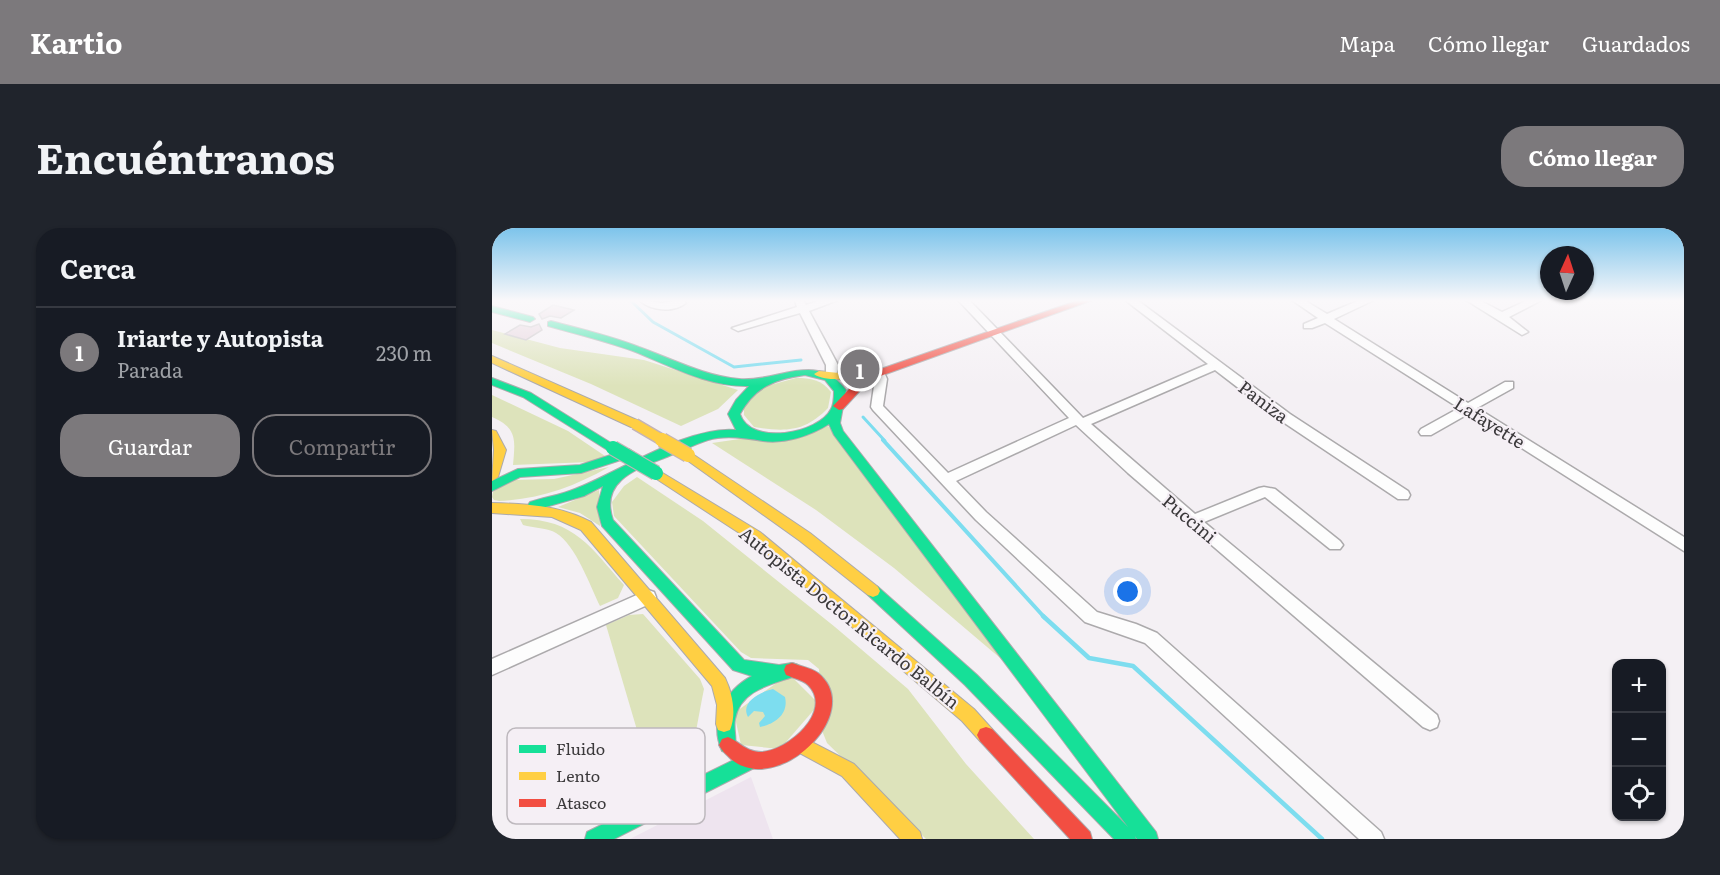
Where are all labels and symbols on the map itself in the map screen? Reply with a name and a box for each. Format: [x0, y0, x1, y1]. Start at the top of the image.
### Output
north arrow [1540, 246, 1594, 300]
pin: 1 [840, 346, 880, 392]
street label: Paniza [1233, 373, 1295, 429]
street label: Lafayette [1449, 389, 1531, 455]
street label: Puccini [1157, 487, 1223, 549]
street label: Autopista Doctor Ricardo Balbín [734, 519, 966, 715]
your location [1113, 577, 1142, 606]
legend [507, 728, 705, 824]
text: Fluido [556, 736, 605, 760]
text: Lento [556, 763, 600, 787]
text: Atasco [556, 790, 606, 814]

